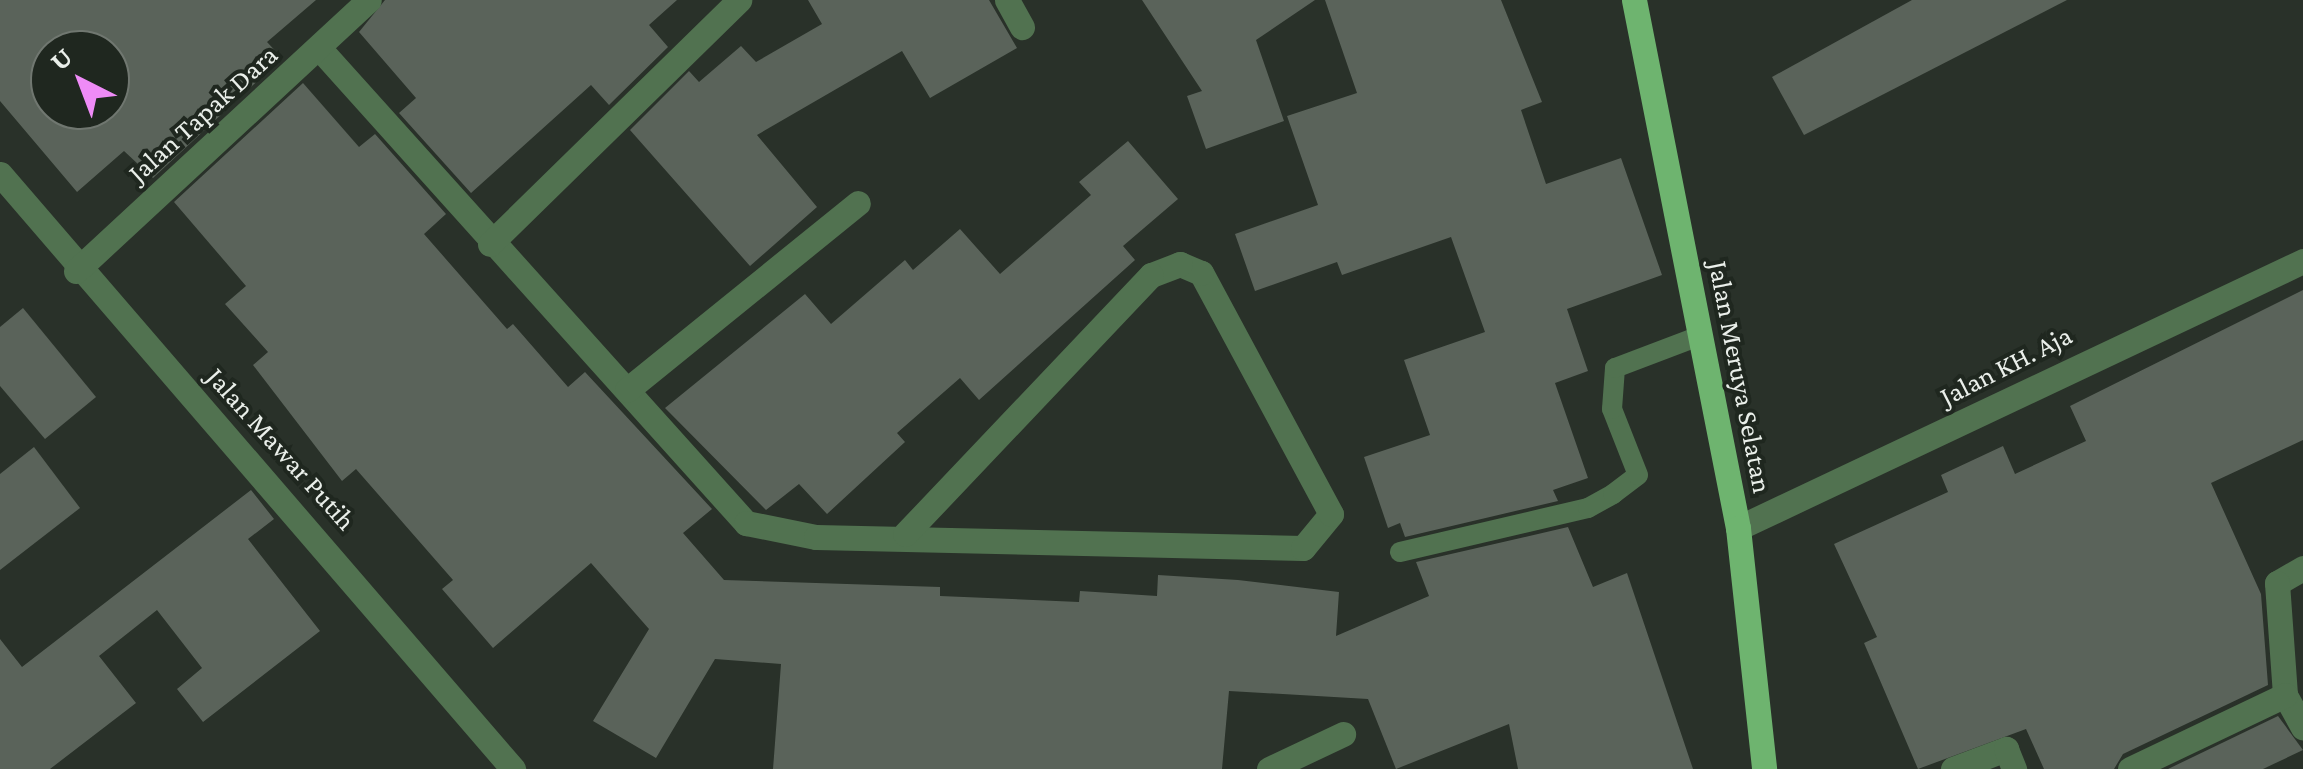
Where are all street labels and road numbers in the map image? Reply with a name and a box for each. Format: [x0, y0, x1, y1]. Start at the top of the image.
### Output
street label: Jalan Tapak Dara [121, 38, 285, 190]
street label: Jalan Meruya Selatan [1701, 258, 1779, 496]
street label: Jalan KH. Aja [1934, 318, 2078, 414]
street label: Jalan Mawar Putih [199, 361, 363, 537]

